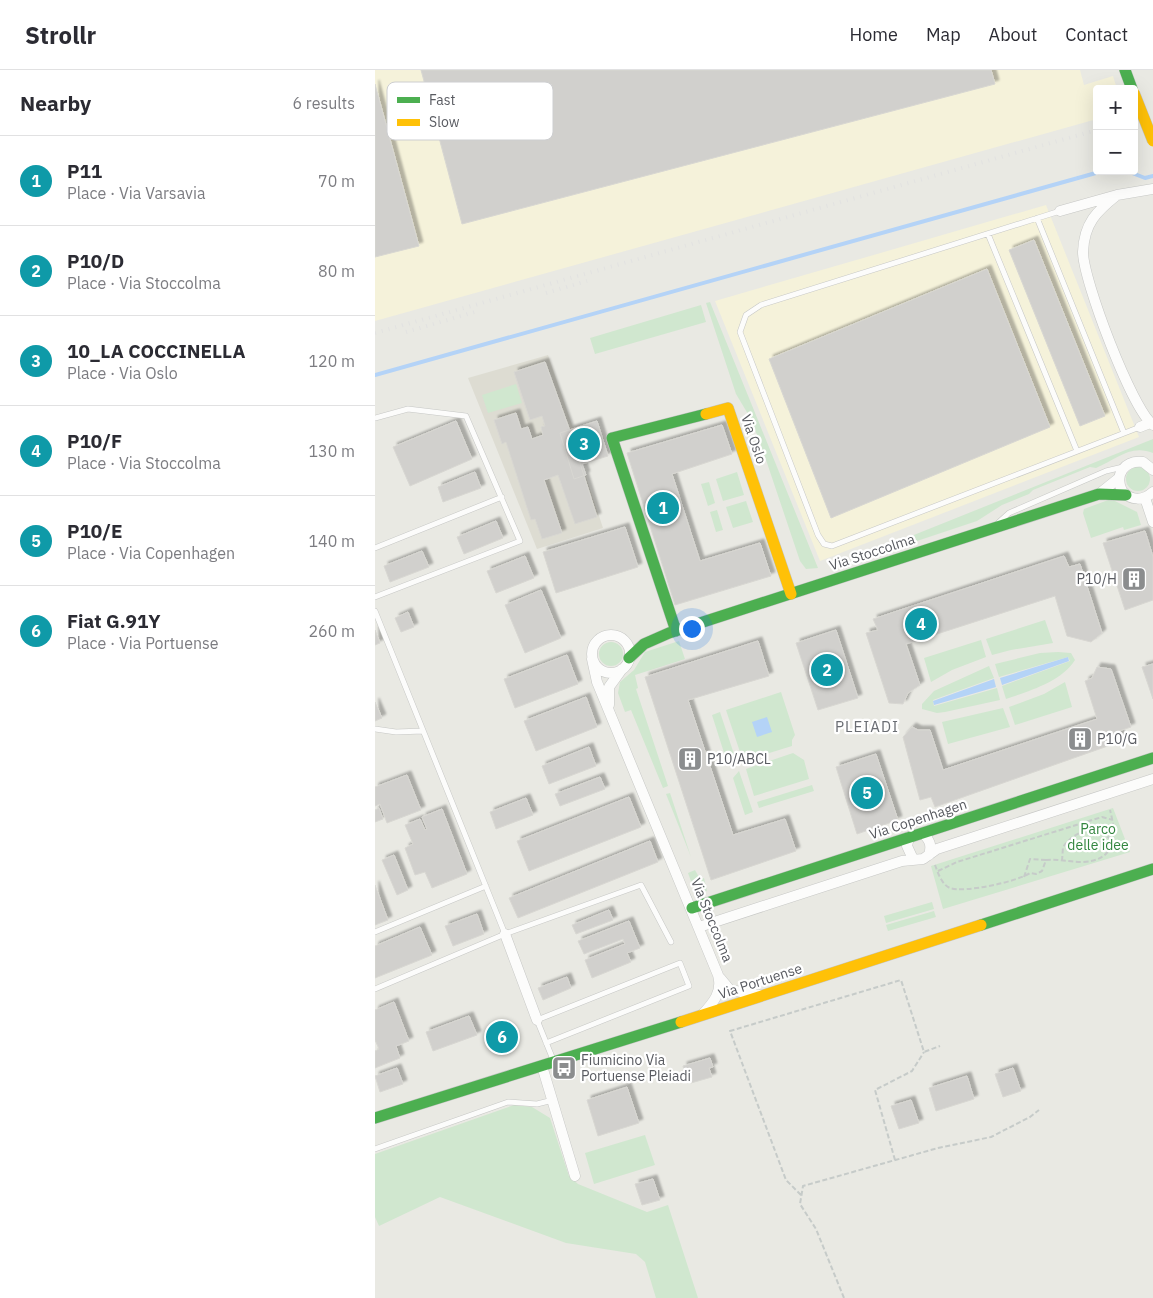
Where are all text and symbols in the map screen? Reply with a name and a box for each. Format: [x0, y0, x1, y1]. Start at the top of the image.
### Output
text: Strollr [25, 19, 96, 51]
text: Home [850, 23, 898, 46]
text: Map [926, 23, 961, 46]
text: About [989, 23, 1037, 46]
text: Contact [1065, 23, 1128, 46]
legend [387, 82, 553, 140]
map controls [1093, 85, 1138, 175]
button: + [1093, 85, 1138, 130]
text: Nearby [20, 89, 91, 117]
text: Fast [429, 91, 455, 109]
text: 6 results [292, 93, 355, 113]
text: Slow [429, 113, 460, 131]
button: − [1093, 130, 1138, 175]
text: P11 [67, 159, 102, 183]
text: 1 [31, 171, 41, 191]
text: 70 m [318, 171, 355, 191]
text: Place · Via Varsavia [67, 183, 205, 203]
text: P10/D [67, 249, 124, 273]
text: 2 [31, 261, 41, 281]
text: 80 m [318, 261, 355, 281]
text: Place · Via Stoccolma [67, 273, 221, 293]
text: 10_LA COCCINELLA [67, 339, 245, 363]
text: 3 [31, 351, 41, 371]
text: 120 m [308, 351, 355, 371]
text: Place · Via Oslo [67, 363, 178, 383]
street label: Via Oslo [737, 412, 771, 466]
pin: 3 [568, 425, 600, 463]
text: P10/F [67, 429, 122, 453]
text: 4 [31, 441, 41, 461]
text: 130 m [308, 441, 355, 461]
text: Place · Via Stoccolma [67, 453, 221, 473]
pin: 1 [647, 489, 679, 527]
text: P10/E [67, 519, 123, 543]
street label: Via Stoccolma [827, 530, 918, 574]
text: 5 [31, 531, 41, 551]
text: 140 m [308, 531, 355, 551]
text: Place · Via Copenhagen [67, 543, 235, 563]
building icon: P10/H [1121, 566, 1147, 592]
place label: P10/H [1076, 570, 1117, 588]
pin: 4 [905, 605, 937, 643]
text: Fiat G.91Y [67, 609, 161, 633]
your location [679, 616, 705, 642]
text: 6 [31, 621, 41, 641]
text: 260 m [308, 621, 355, 641]
text: Place · Via Portuense [67, 633, 219, 653]
pin: 2 [811, 651, 843, 689]
district label: PLEIADI [835, 717, 899, 736]
building icon: P10/G [1067, 726, 1093, 752]
place label: P10/G [1097, 730, 1137, 748]
building icon: P10/ABCL [677, 746, 703, 772]
place label: P10/ABCL [707, 750, 771, 768]
pin: 5 [851, 774, 883, 812]
street label: Via Copenhagen [867, 795, 969, 843]
park label: Parco delle idee [1067, 820, 1129, 854]
street label: Via Stoccolma [687, 875, 737, 965]
street label: Via Portuense [716, 959, 804, 1003]
pin: 6 [486, 1018, 518, 1056]
place label: Fiumicino Via Portuense Pleiadi [581, 1051, 691, 1085]
bus stop icon: Fiumicino Via Portuense Pleiadi [551, 1055, 577, 1081]

